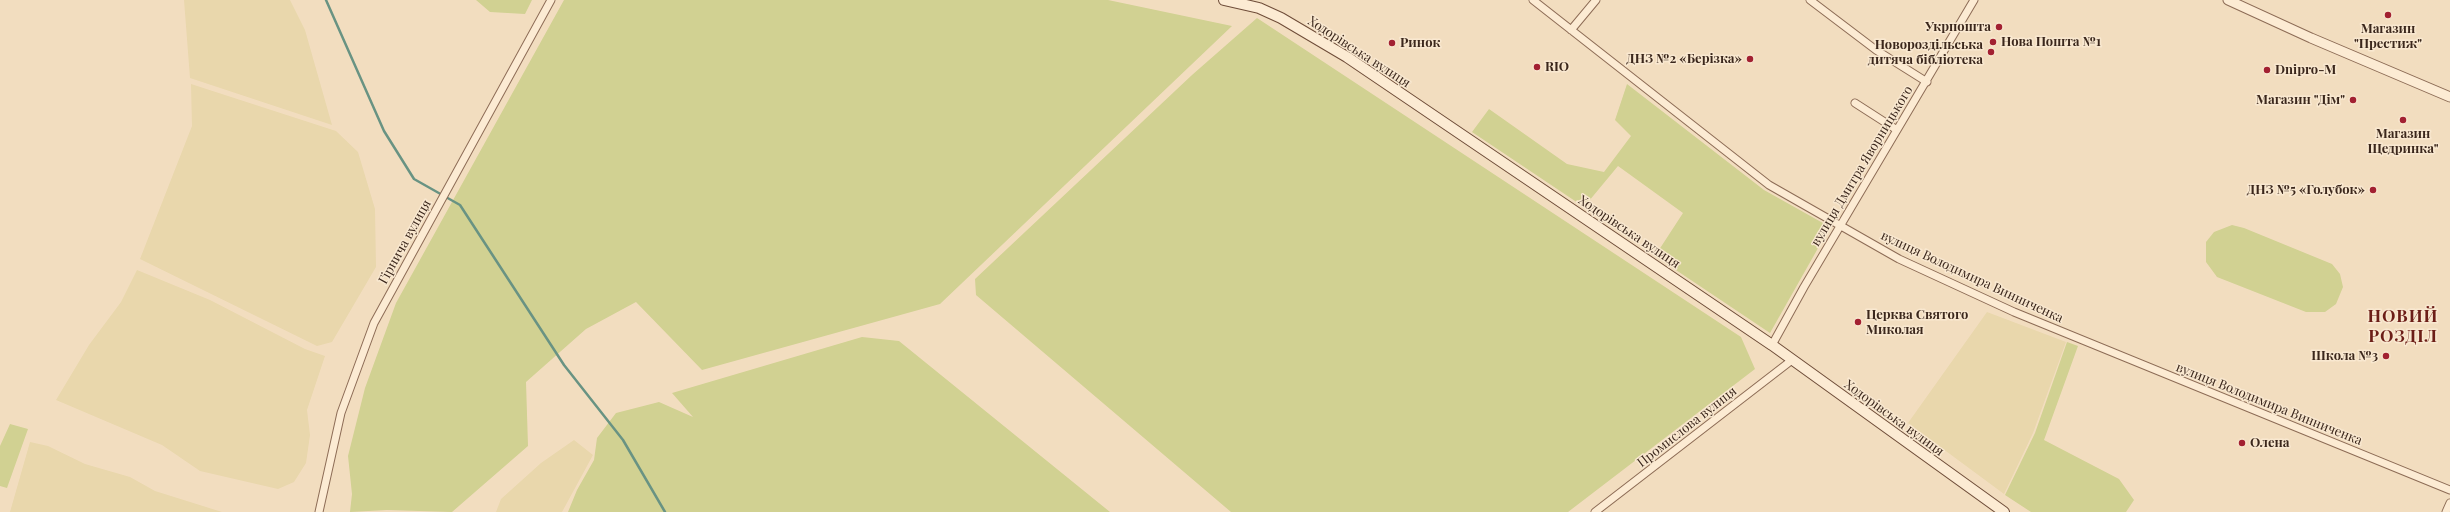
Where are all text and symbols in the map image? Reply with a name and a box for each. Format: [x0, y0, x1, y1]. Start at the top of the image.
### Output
marker: Магазин "Престиж" [2383, 10, 2393, 20]
street label: Ходорівська вулиця [1305, 13, 1413, 91]
place label: Укрпошта [1925, 19, 1991, 35]
place label: Магазин "Престиж" [2354, 21, 2422, 52]
marker: Укрпошта [1994, 22, 2004, 32]
place label: Нова Пошта №1 [2001, 34, 2101, 50]
place label: Ринок [1400, 35, 1440, 51]
place label: Новороздільська дитяча бібліотека [1868, 37, 1983, 68]
marker: Нова Пошта №1 [1988, 37, 1998, 47]
marker: Ринок [1387, 38, 1397, 48]
marker: Новороздільська дитяча бібліотека [1986, 47, 1996, 57]
place label: ДНЗ №2 «Берізка» [1626, 51, 1742, 67]
marker: ДНЗ №2 «Берізка» [1745, 54, 1755, 64]
place label: RIO [1545, 59, 1569, 75]
marker: RIO [1532, 62, 1542, 72]
place label: Dnipro-M [2275, 62, 2336, 78]
marker: Dnipro-M [2262, 65, 2272, 75]
street label: вулиця Дмитра Яворницького [1808, 83, 1916, 249]
place label: Магазин "Дім" [2256, 92, 2345, 108]
marker: Магазин "Дім" [2348, 95, 2358, 105]
marker: Магазин Щедринка" [2398, 115, 2408, 125]
place label: Магазин Щедринка" [2367, 126, 2439, 157]
place label: ДНЗ №5 «Голубок» [2247, 182, 2365, 198]
marker: ДНЗ №5 «Голубок» [2368, 185, 2378, 195]
street label: Ходорівська вулиця [1575, 192, 1683, 272]
street label: Гірнича вулиця [375, 197, 435, 287]
street label: вулиця Володимира Винниченка [1878, 228, 2066, 326]
place label: Церква Святого Миколая [1866, 307, 1968, 338]
district label: НОВИЙ РОЗДІЛ [2367, 307, 2439, 347]
marker: Церква Святого Миколая [1853, 317, 1863, 327]
place label: Школа №3 [2311, 348, 2378, 364]
marker: Школа №3 [2381, 351, 2391, 361]
street label: вулиця Володимира Винниченка [2174, 359, 2364, 449]
street label: Ходорівська вулиця [1841, 377, 1947, 459]
street label: Промислова вулиця [1634, 383, 1740, 471]
place label: Олена [2250, 435, 2289, 451]
marker: Олена [2237, 438, 2247, 448]

